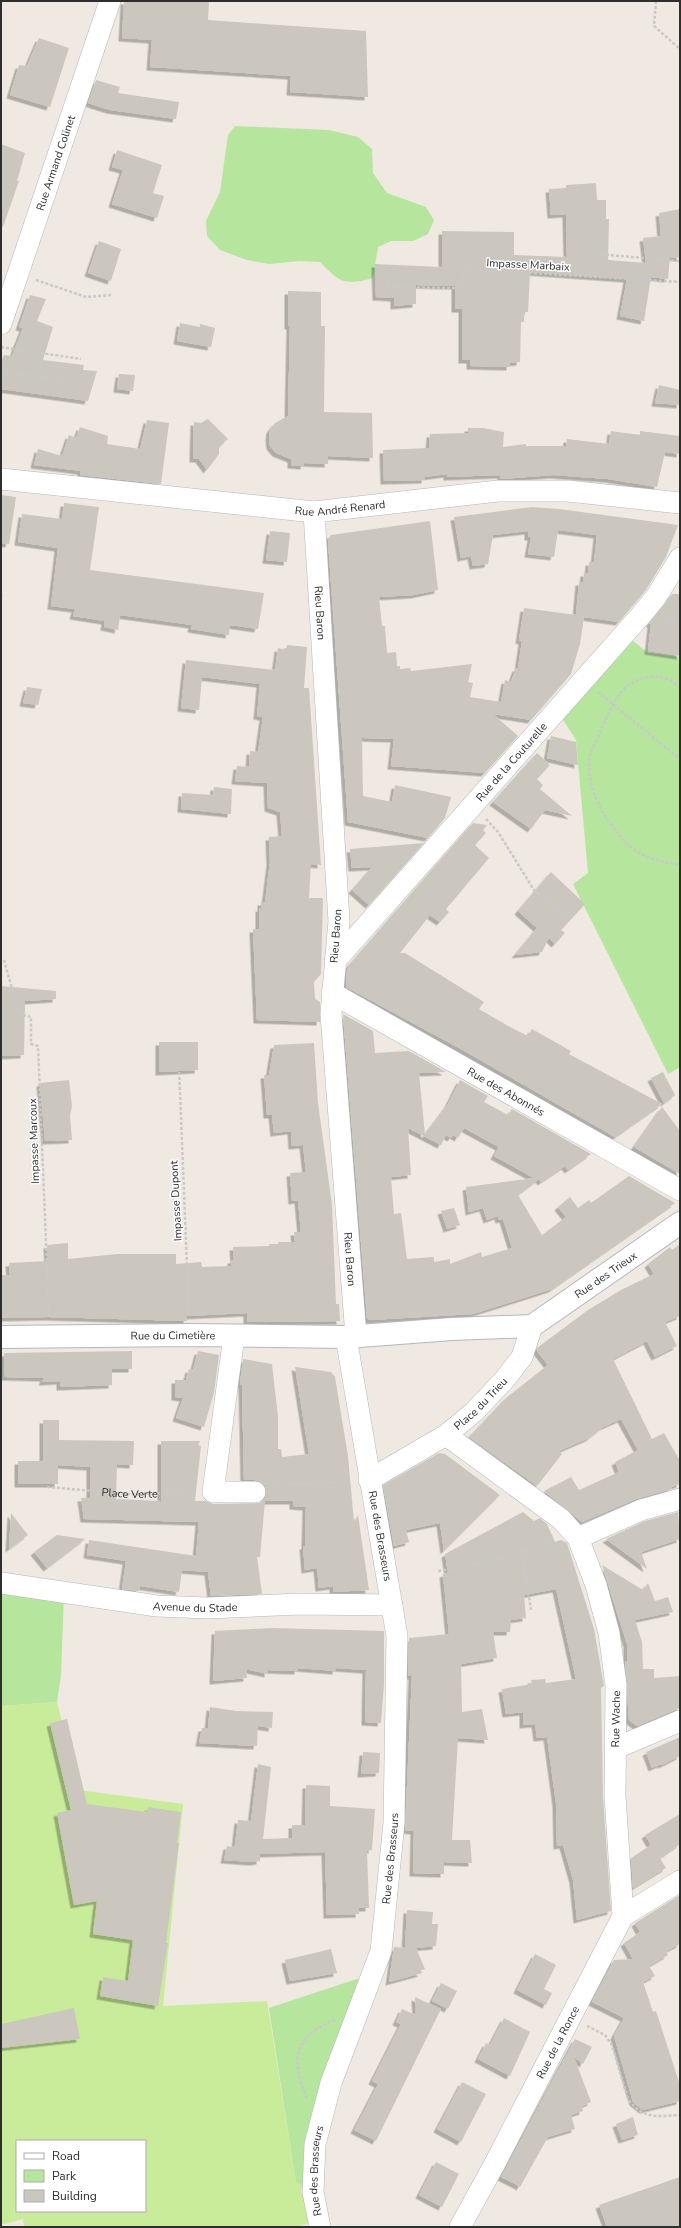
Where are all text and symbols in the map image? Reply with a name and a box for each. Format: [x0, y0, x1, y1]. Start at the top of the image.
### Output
street label: Rue Armand Colinet [32, 113, 78, 213]
street label: Impasse Marbaix [486, 255, 570, 275]
street label: Rue André Renard [294, 496, 386, 519]
street label: Rieu Baron [311, 585, 329, 640]
street label: Rue de la Couturelle [472, 719, 550, 804]
street label: Rieu Baron [327, 908, 345, 964]
street label: Rue des Abonnés [465, 1064, 548, 1119]
street label: Impasse Marcoux [25, 1098, 43, 1184]
street label: Impasse Dupont [166, 1160, 186, 1242]
street label: Rieu Baron [340, 1232, 360, 1287]
street label: Rue des Trieux [571, 1248, 640, 1302]
street label: Rue du Cimetière [130, 1327, 216, 1343]
street label: Place du Trieu [451, 1374, 511, 1433]
street label: Place Verte [101, 1484, 158, 1502]
street label: Rue des Brasseurs [365, 1490, 395, 1582]
street label: Avenue du Stade [152, 1598, 238, 1616]
street label: Rue Wache [608, 1690, 624, 1747]
street label: Rue des Brasseurs [378, 1813, 402, 1905]
street label: Rue de la Ronce [533, 2003, 583, 2081]
street label: Rue des Brasseurs [305, 2124, 327, 2217]
legend [16, 2140, 146, 2212]
text: Road [52, 2148, 80, 2164]
text: Park [52, 2168, 77, 2184]
text: Building [52, 2188, 97, 2204]

